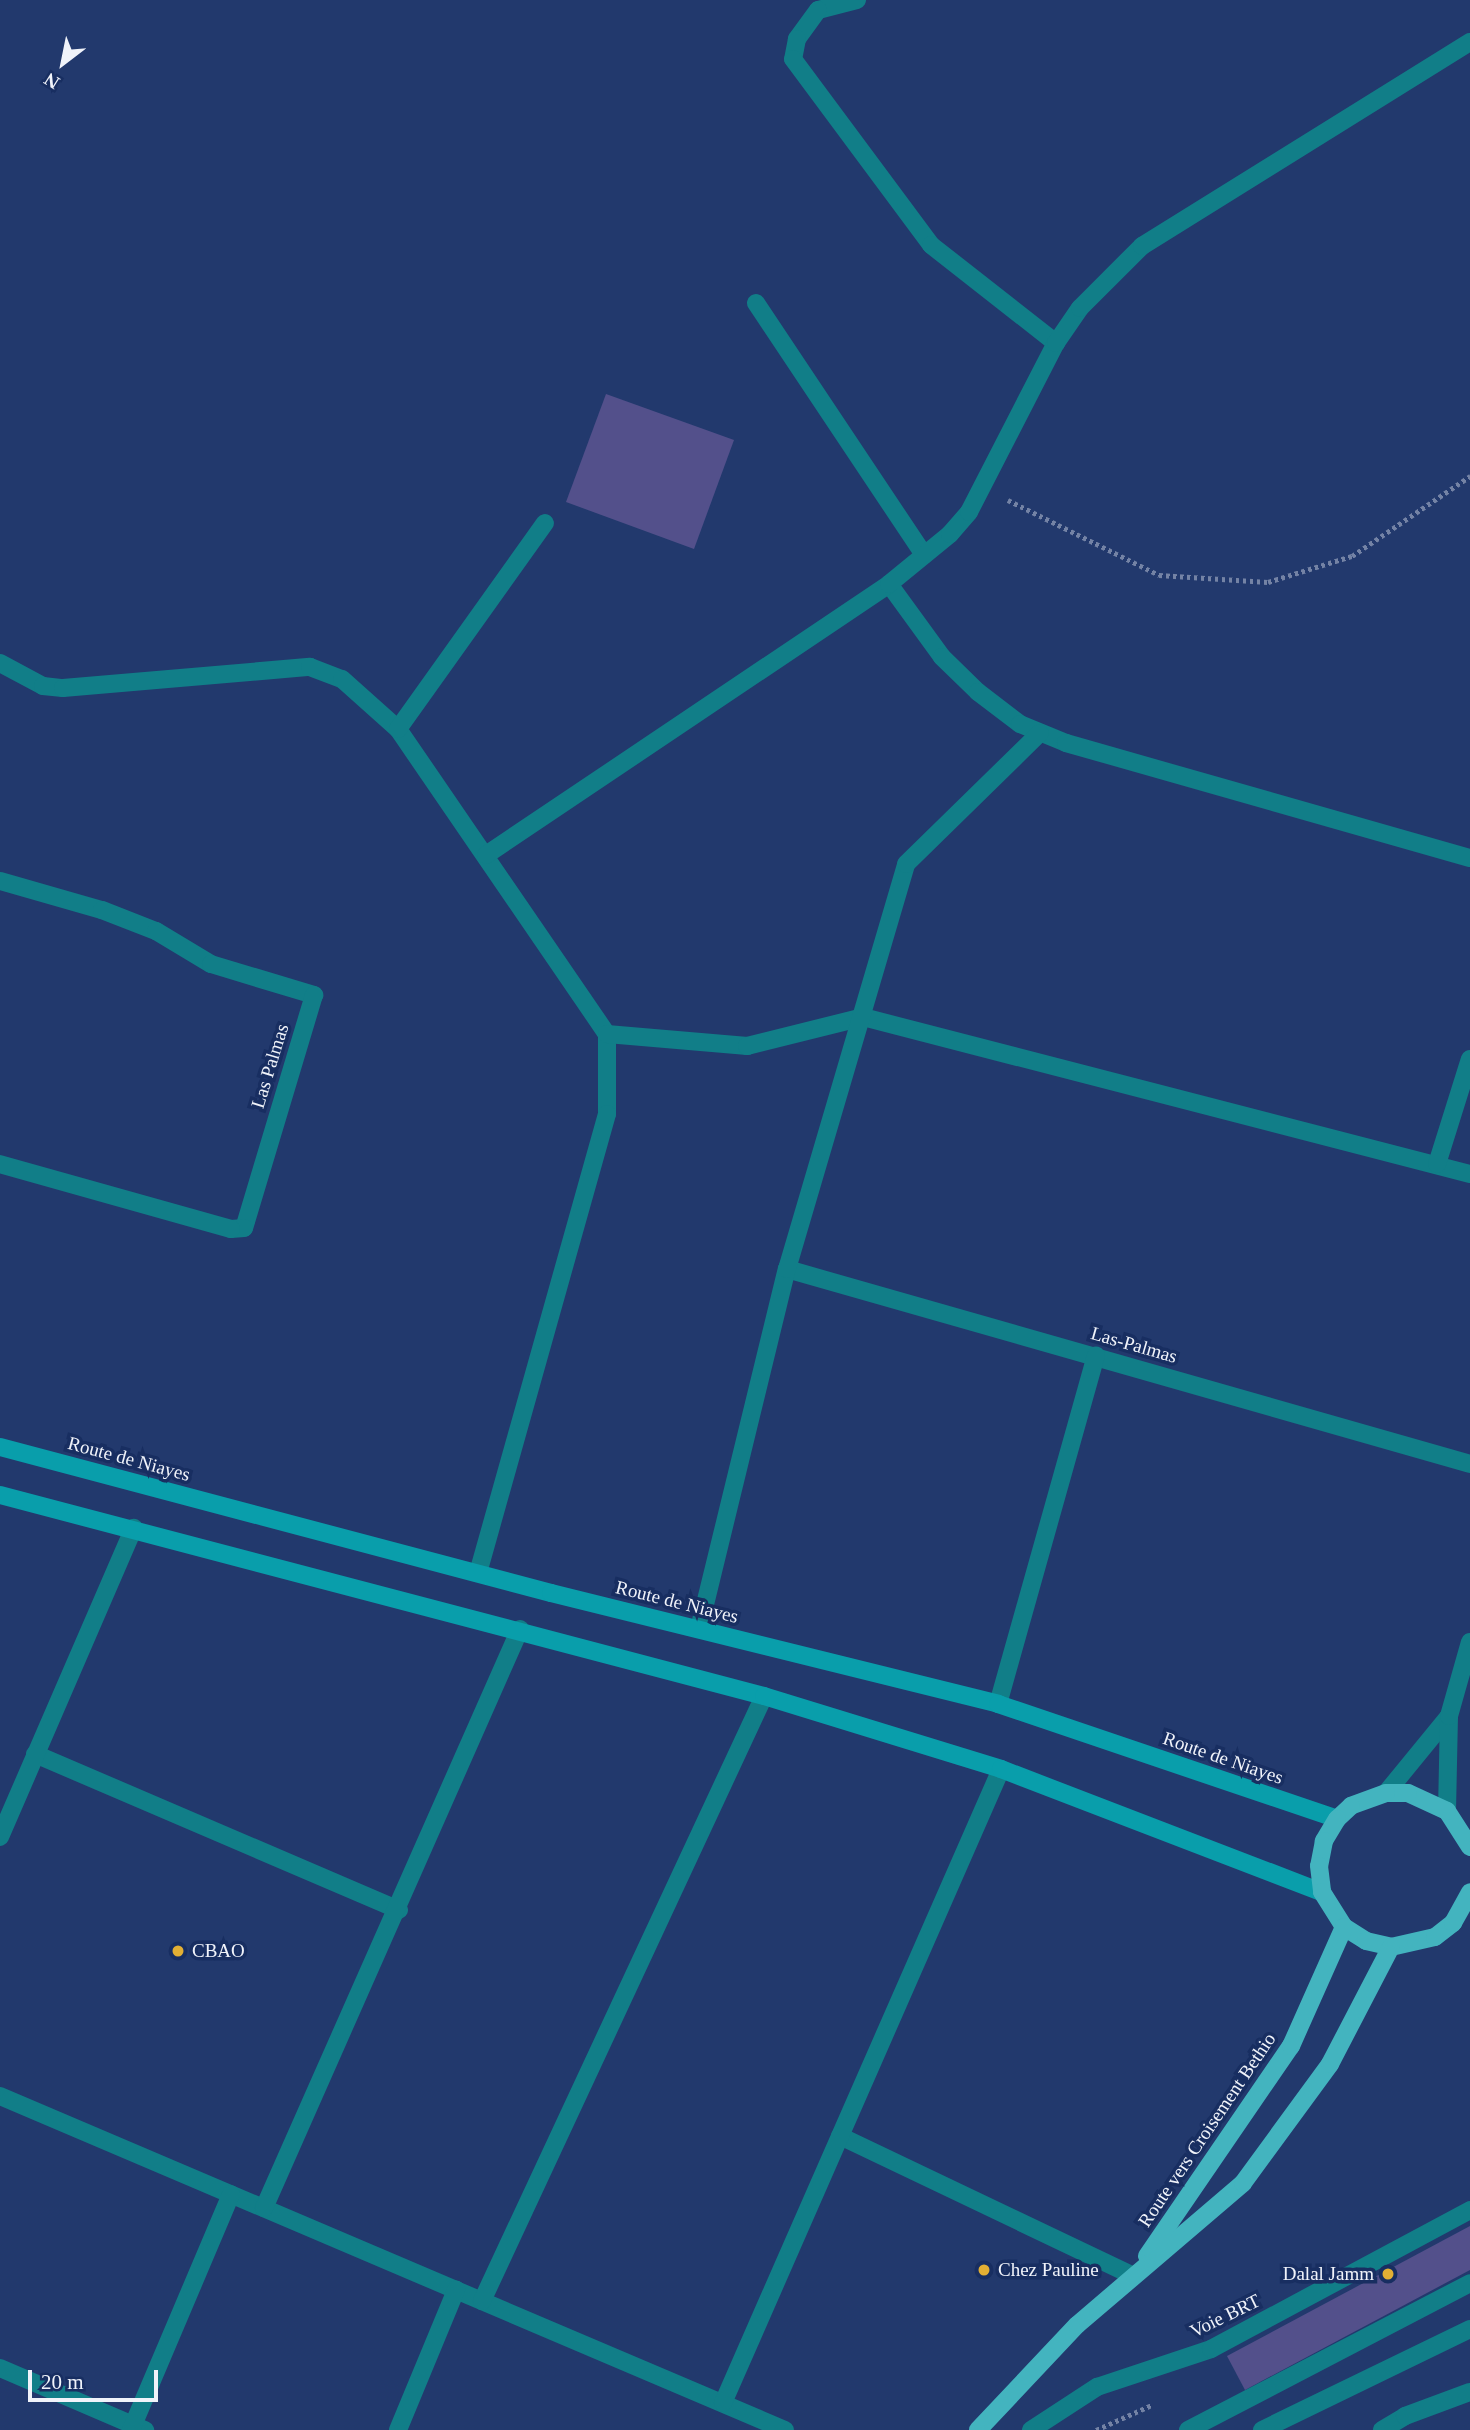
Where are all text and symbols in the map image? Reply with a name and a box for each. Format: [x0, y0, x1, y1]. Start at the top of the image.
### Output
north arrow [28, 28, 98, 98]
text: N [40, 69, 63, 94]
street label: Las Palmas [246, 1021, 294, 1111]
street label: Las-Palmas [1088, 1322, 1180, 1368]
street label: Route de Niayes [65, 1432, 193, 1486]
street label: Route de Niayes [613, 1576, 741, 1628]
street label: Route de Niayes [1160, 1727, 1286, 1789]
place label: CBAO [192, 1940, 245, 1962]
marker: CBAO [170, 1943, 186, 1959]
street label: Route vers Croisement Bethio [1133, 2028, 1281, 2232]
place label: Chez Pauline [998, 2259, 1099, 2281]
marker: Chez Pauline [976, 2262, 992, 2278]
place label: Dalal Jamm [1283, 2263, 1374, 2285]
marker: Dalal Jamm [1380, 2266, 1396, 2282]
street label: Voie BRT [1186, 2289, 1264, 2343]
scale bar [32, 2356, 161, 2400]
text: 20 m [41, 2370, 84, 2394]

